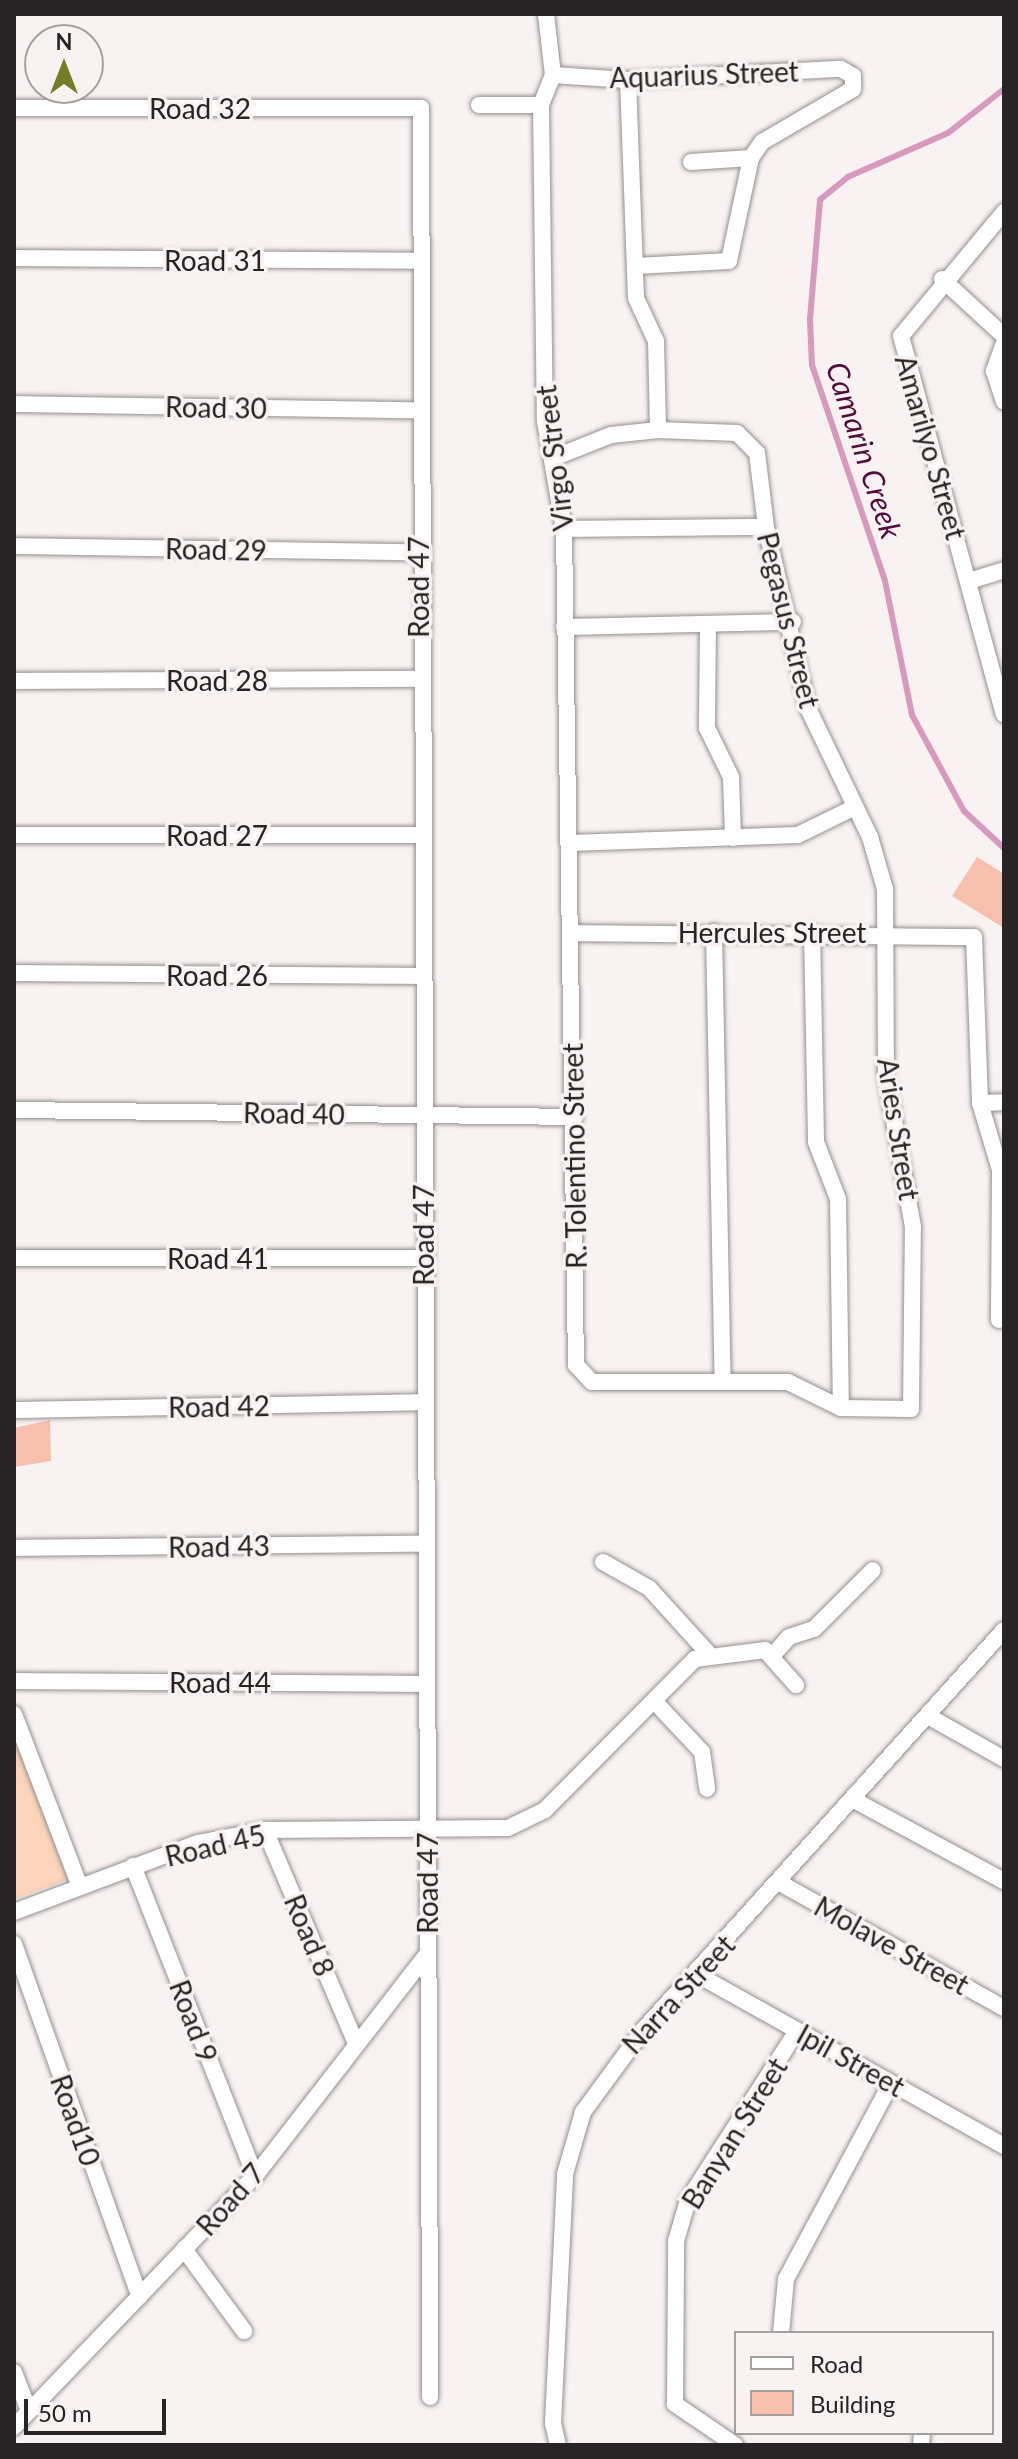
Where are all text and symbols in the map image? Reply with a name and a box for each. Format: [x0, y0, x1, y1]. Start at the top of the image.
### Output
north arrow [24, 24, 104, 104]
text: N [56, 28, 72, 55]
street label: Aquarius Street [609, 54, 799, 94]
street label: Road 32 [149, 91, 251, 125]
street label: Road 31 [164, 243, 266, 277]
street label: Amarilyo Street [889, 351, 973, 543]
water label: Camarin Creek [819, 357, 911, 543]
street label: Virgo Street [528, 383, 580, 533]
street label: Road 30 [165, 389, 267, 425]
street label: Pegasus Street [751, 529, 827, 711]
street label: Road 29 [165, 531, 267, 567]
street label: Road 47 [401, 536, 435, 638]
street label: Road 28 [166, 663, 268, 697]
street label: Road 27 [166, 818, 268, 852]
street label: Hercules Street [678, 915, 866, 949]
street label: Road 26 [166, 958, 268, 992]
street label: R. Tolentino Street [555, 1042, 593, 1270]
street label: Aries Street [871, 1055, 927, 1203]
street label: Road 40 [243, 1095, 345, 1131]
street label: Road 47 [406, 1184, 440, 1286]
street label: Road 41 [167, 1241, 269, 1275]
street label: Road 42 [168, 1388, 270, 1424]
street label: Road 43 [168, 1528, 270, 1564]
street label: Road 44 [169, 1665, 271, 1699]
street label: Road 45 [162, 1817, 268, 1873]
street label: Road 47 [410, 1832, 444, 1934]
street label: Road 8 [278, 1889, 342, 1981]
street label: Molave Street [809, 1889, 975, 2001]
street label: Narra Street [615, 1928, 741, 2060]
street label: Road 9 [163, 1975, 225, 2067]
street label: Ipil Street [791, 2017, 911, 2103]
street label: Banyan Street [674, 2051, 794, 2215]
street label: Road10 [44, 2070, 108, 2170]
street label: Road 7 [189, 2156, 271, 2242]
legend [734, 2331, 994, 2435]
text: Road [810, 2349, 863, 2378]
scale bar [28, 2383, 170, 2433]
text: Building [810, 2389, 895, 2418]
text: 50 m [38, 2398, 92, 2427]

